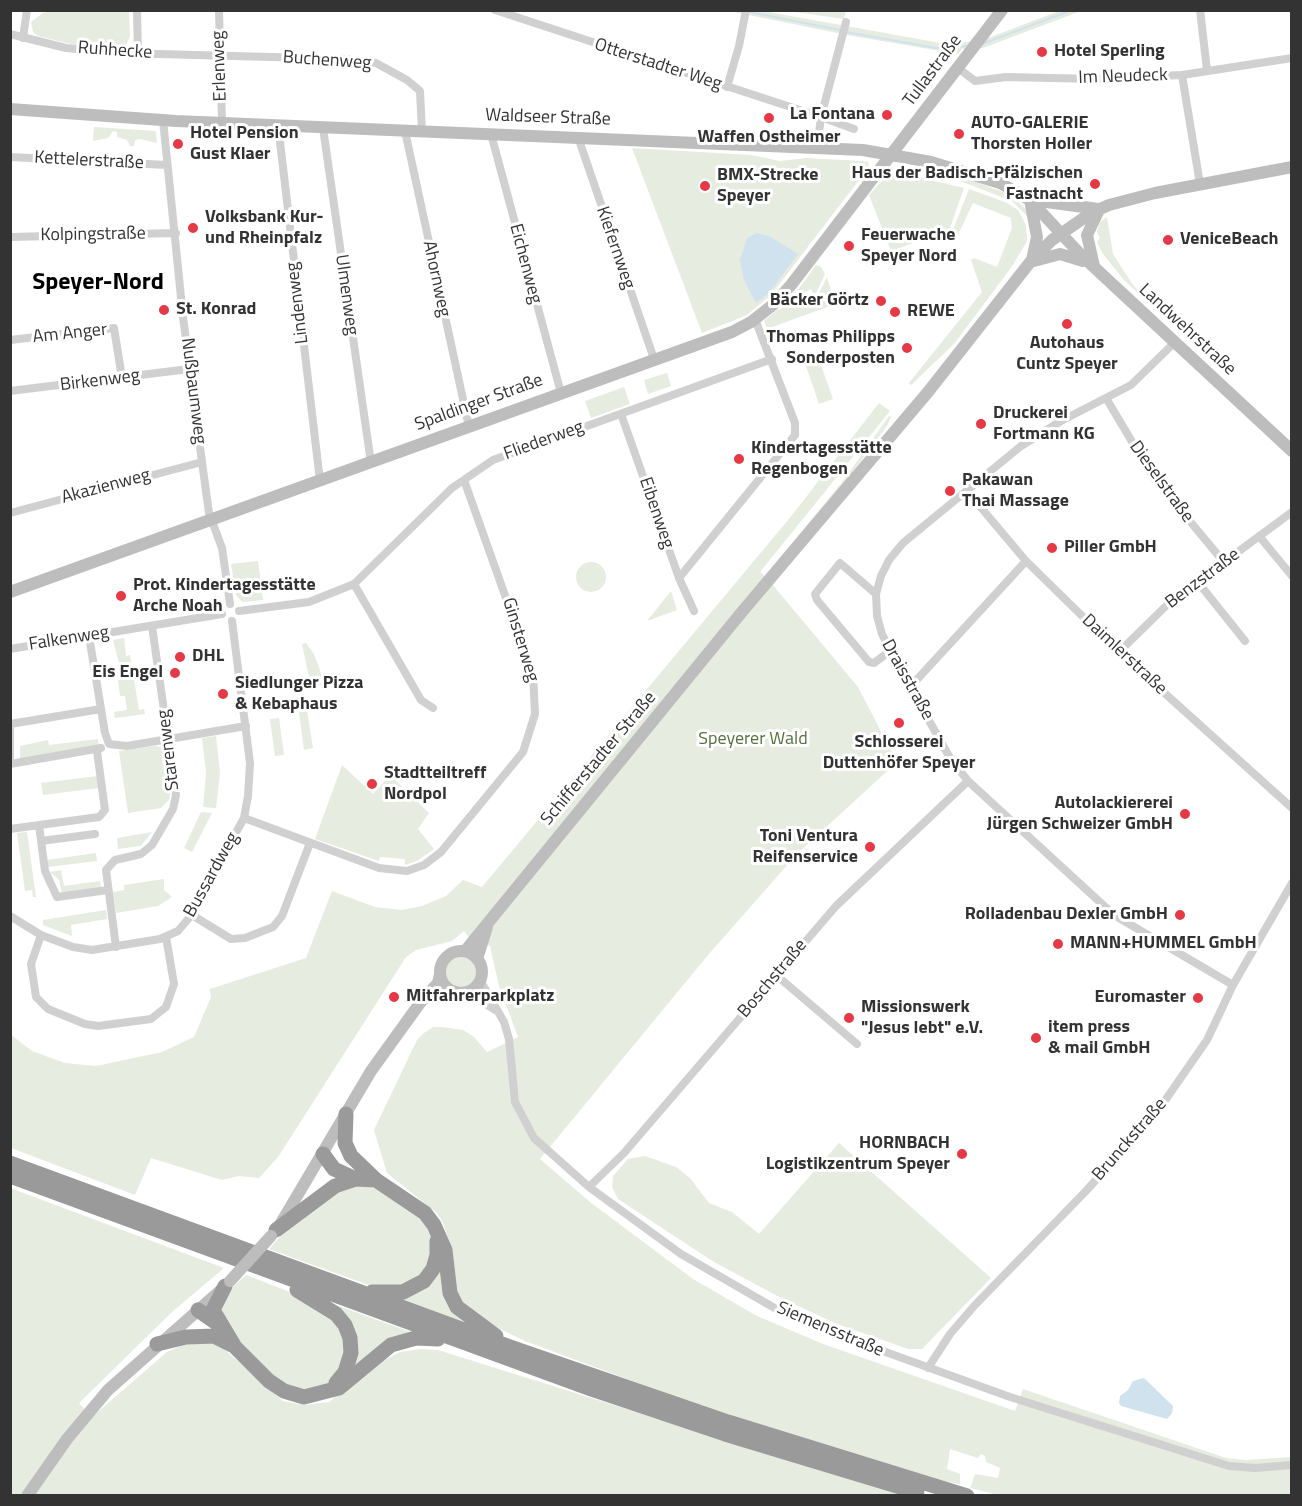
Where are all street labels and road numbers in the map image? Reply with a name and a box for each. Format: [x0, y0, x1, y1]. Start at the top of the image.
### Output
street label: Erlenweg [208, 30, 232, 102]
street label: Tullastraße [899, 31, 967, 111]
street label: Otterstadter Weg [592, 34, 724, 96]
street label: Ruhhecke [77, 38, 153, 64]
street label: Buchenweg [282, 47, 372, 75]
street label: Im Neudeck [1078, 65, 1168, 89]
street label: Waldseer Straße [485, 105, 611, 131]
street label: Kettelerstraße [34, 147, 144, 175]
street label: Kiefernweg [591, 204, 639, 292]
street label: Eichenweg [504, 222, 546, 306]
street label: Kolpingstraße [40, 223, 146, 247]
street label: Ahornweg [417, 239, 455, 319]
street label: Ulmenweg [330, 253, 362, 337]
street label: Lindenweg [282, 261, 314, 345]
street label: Landwehrstraße [1134, 280, 1240, 380]
street label: Am Anger [32, 319, 108, 349]
street label: Nußbaumweg [176, 337, 210, 445]
street label: Birkenweg [59, 365, 141, 397]
street label: Spaldinger Straße [412, 370, 546, 436]
street label: Fliederweg [501, 417, 587, 465]
street label: Dieselstraße [1124, 437, 1198, 527]
street label: Akazienweg [59, 465, 153, 509]
street label: Eibenweg [634, 475, 678, 551]
street label: Benzstraße [1162, 544, 1244, 614]
street label: Ginsterweg [497, 595, 543, 685]
street label: Daimlerstraße [1077, 610, 1171, 700]
street label: Falkenweg [27, 622, 111, 656]
street label: Draisstraße [876, 636, 938, 724]
street label: Schifferstadter Straße [537, 688, 661, 830]
street label: Starenweg [153, 708, 185, 792]
street label: Bussardweg [180, 829, 244, 921]
street label: Boschstraße [734, 935, 812, 1023]
street label: Brunckstraße [1088, 1094, 1172, 1186]
street label: Siemensstraße [773, 1298, 887, 1362]

